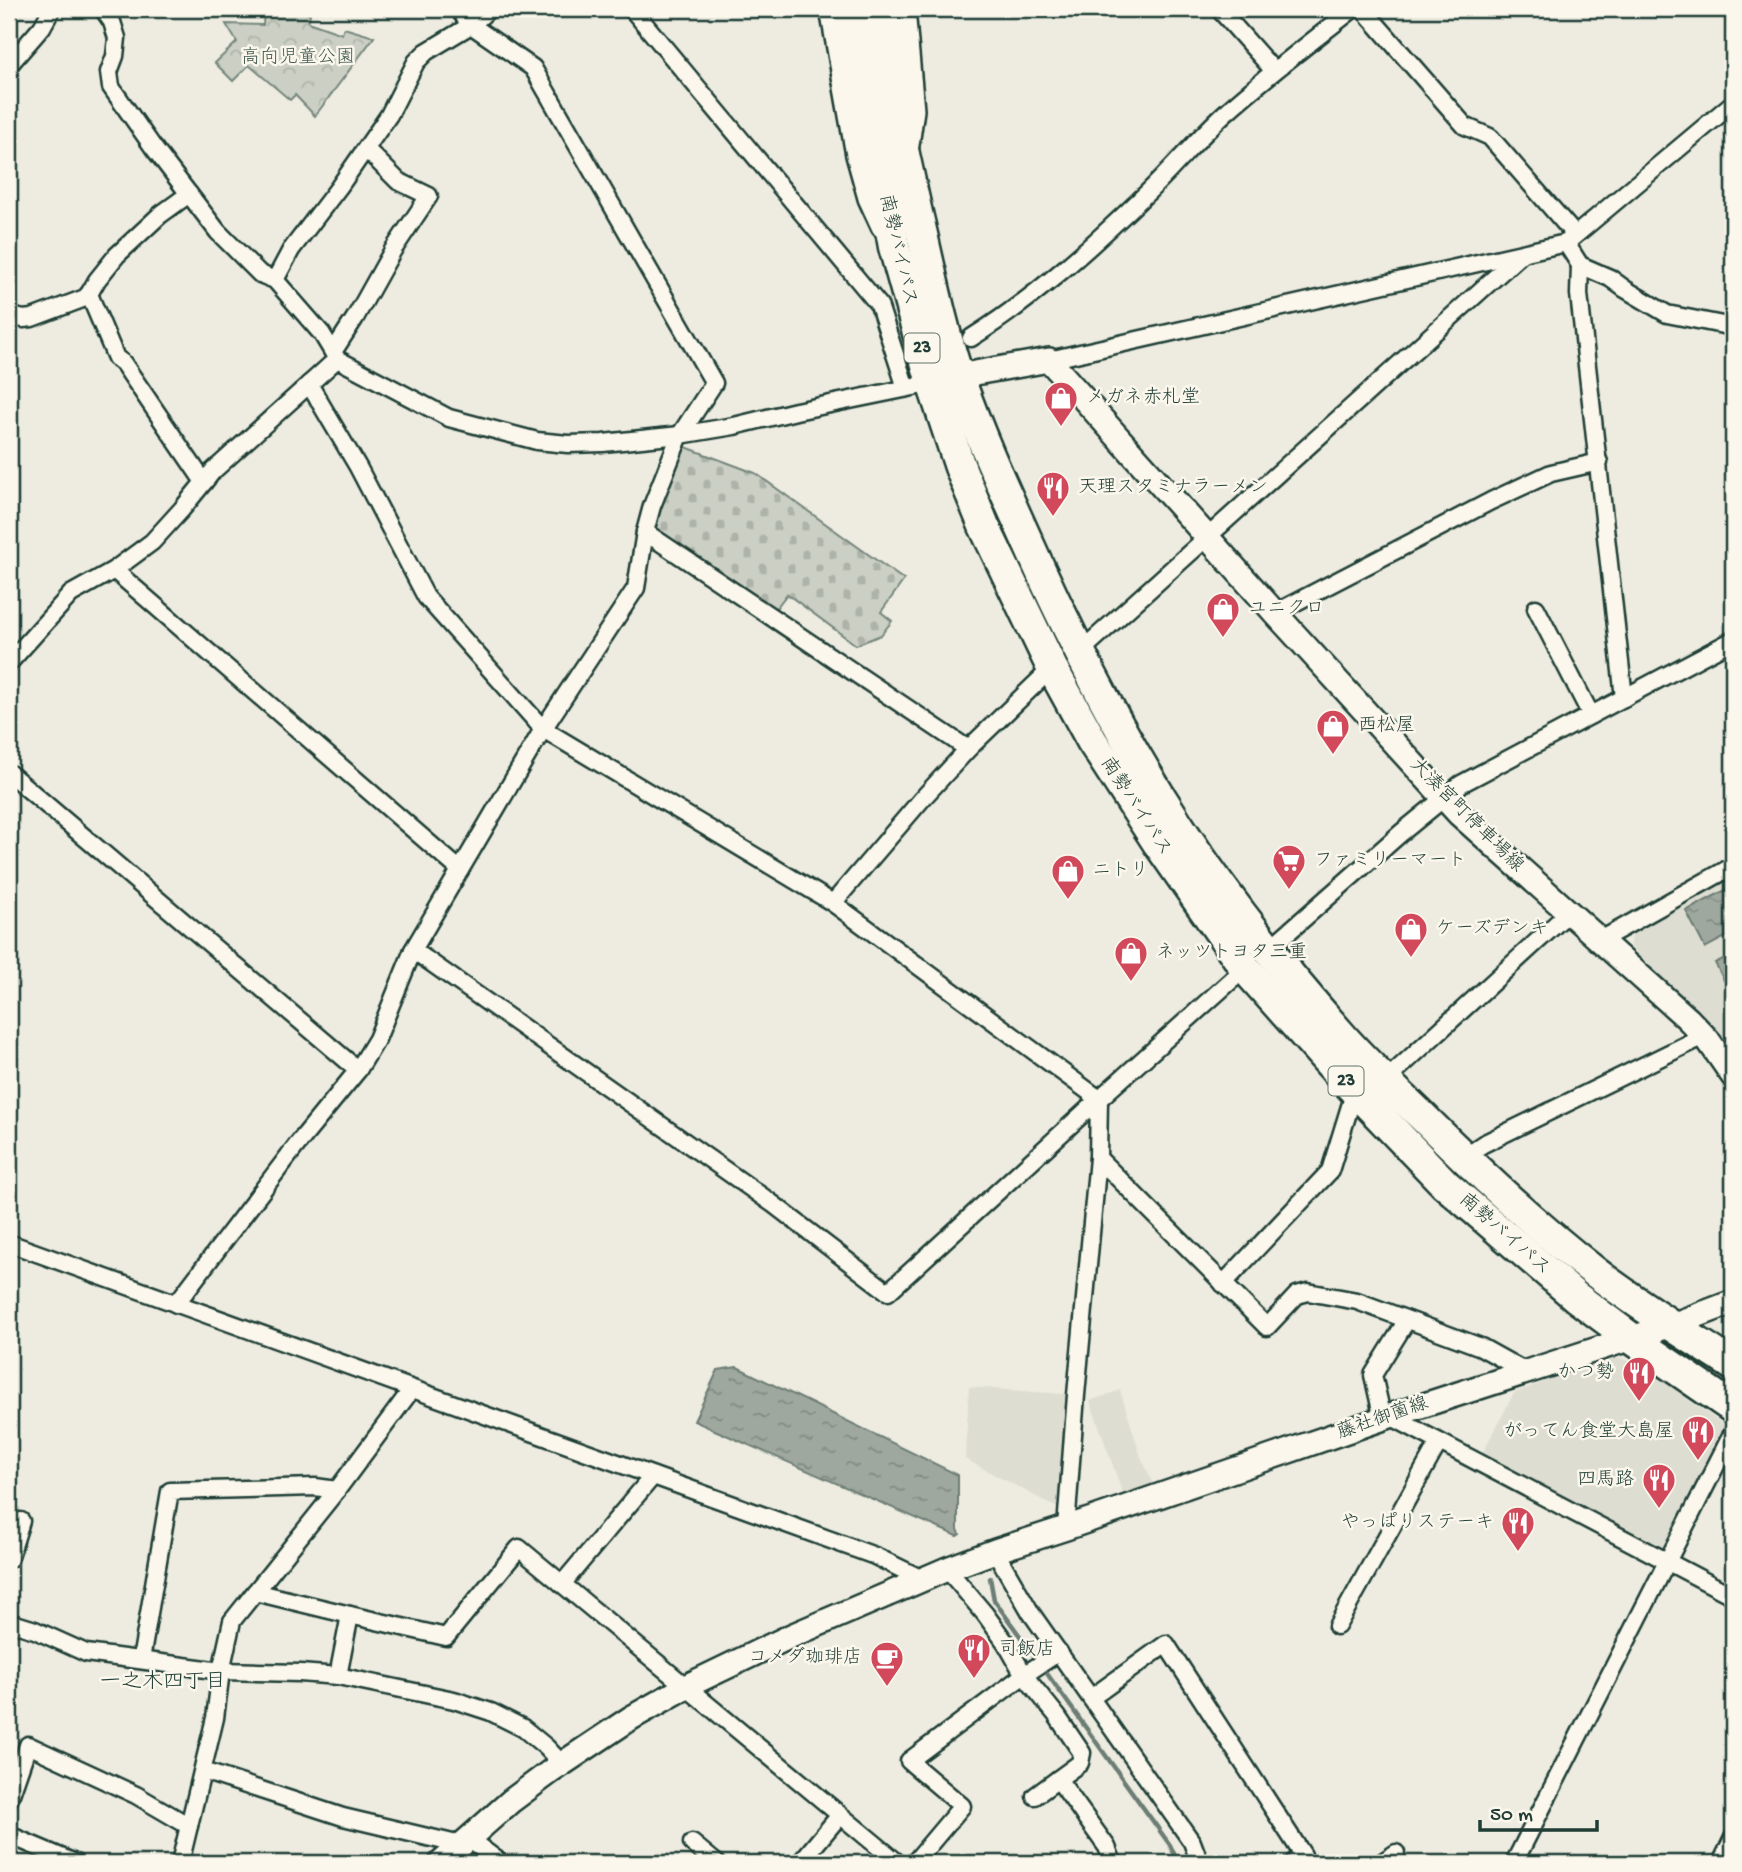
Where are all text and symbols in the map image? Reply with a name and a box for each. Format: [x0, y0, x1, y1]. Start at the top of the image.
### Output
park label: 高向児童公園 [241, 46, 355, 70]
street label: 南勢バイパス [873, 192, 922, 308]
road number: 23 [904, 334, 940, 362]
shop icon: メガネ赤札堂 [1042, 379, 1080, 428]
place label: メガネ赤札堂 [1086, 386, 1200, 410]
restaurant icon: 天理スタミナラーメン [1034, 469, 1072, 518]
place label: 天理スタミナラーメン [1078, 477, 1268, 500]
shop icon: ユニクロ [1204, 590, 1242, 639]
place label: ユニクロ [1248, 598, 1324, 621]
shop icon: 西松屋 [1314, 707, 1352, 756]
place label: 西松屋 [1358, 715, 1415, 738]
street label: 南勢バイパス [1094, 753, 1176, 861]
street label: 大湊宮町停車場線 [1404, 753, 1529, 878]
supermarket icon: ファミリーマート [1270, 842, 1308, 891]
place label: ファミリーマート [1314, 850, 1466, 873]
shop icon: ニトリ [1049, 852, 1087, 901]
place label: ニトリ [1092, 860, 1149, 883]
shop icon: ケーズデンキ [1392, 910, 1430, 959]
place label: ケーズデンキ [1436, 918, 1548, 941]
shop icon: ネッツトヨタ三重 [1112, 934, 1150, 983]
place label: ネッツトヨタ三重 [1156, 942, 1307, 965]
road number: 23 [1328, 1066, 1364, 1096]
street label: 南勢バイパス [1454, 1188, 1555, 1281]
restaurant icon: かつ勢 [1620, 1354, 1658, 1403]
place label: かつ勢 [1557, 1361, 1614, 1385]
street label: 藤社御薗線 [1334, 1392, 1432, 1445]
restaurant icon: がってん食堂大島屋 [1679, 1413, 1717, 1462]
place label: がってん食堂大島屋 [1503, 1420, 1674, 1444]
restaurant icon: 四馬路 [1640, 1461, 1678, 1510]
place label: 四馬路 [1577, 1468, 1634, 1492]
restaurant icon: やっぱりステーキ [1499, 1504, 1537, 1553]
place label: やっぱりステーキ [1341, 1512, 1494, 1535]
restaurant icon: 司飯店 [955, 1631, 993, 1680]
place label: 司飯店 [998, 1638, 1055, 1662]
cafe icon: コメダ珈琲店 [868, 1639, 906, 1688]
place label: コメダ珈琲店 [748, 1646, 862, 1670]
district label: 一之木四丁目 [100, 1670, 226, 1696]
scale bar [1480, 1788, 1597, 1832]
text: 50 m [1490, 1804, 1533, 1829]

